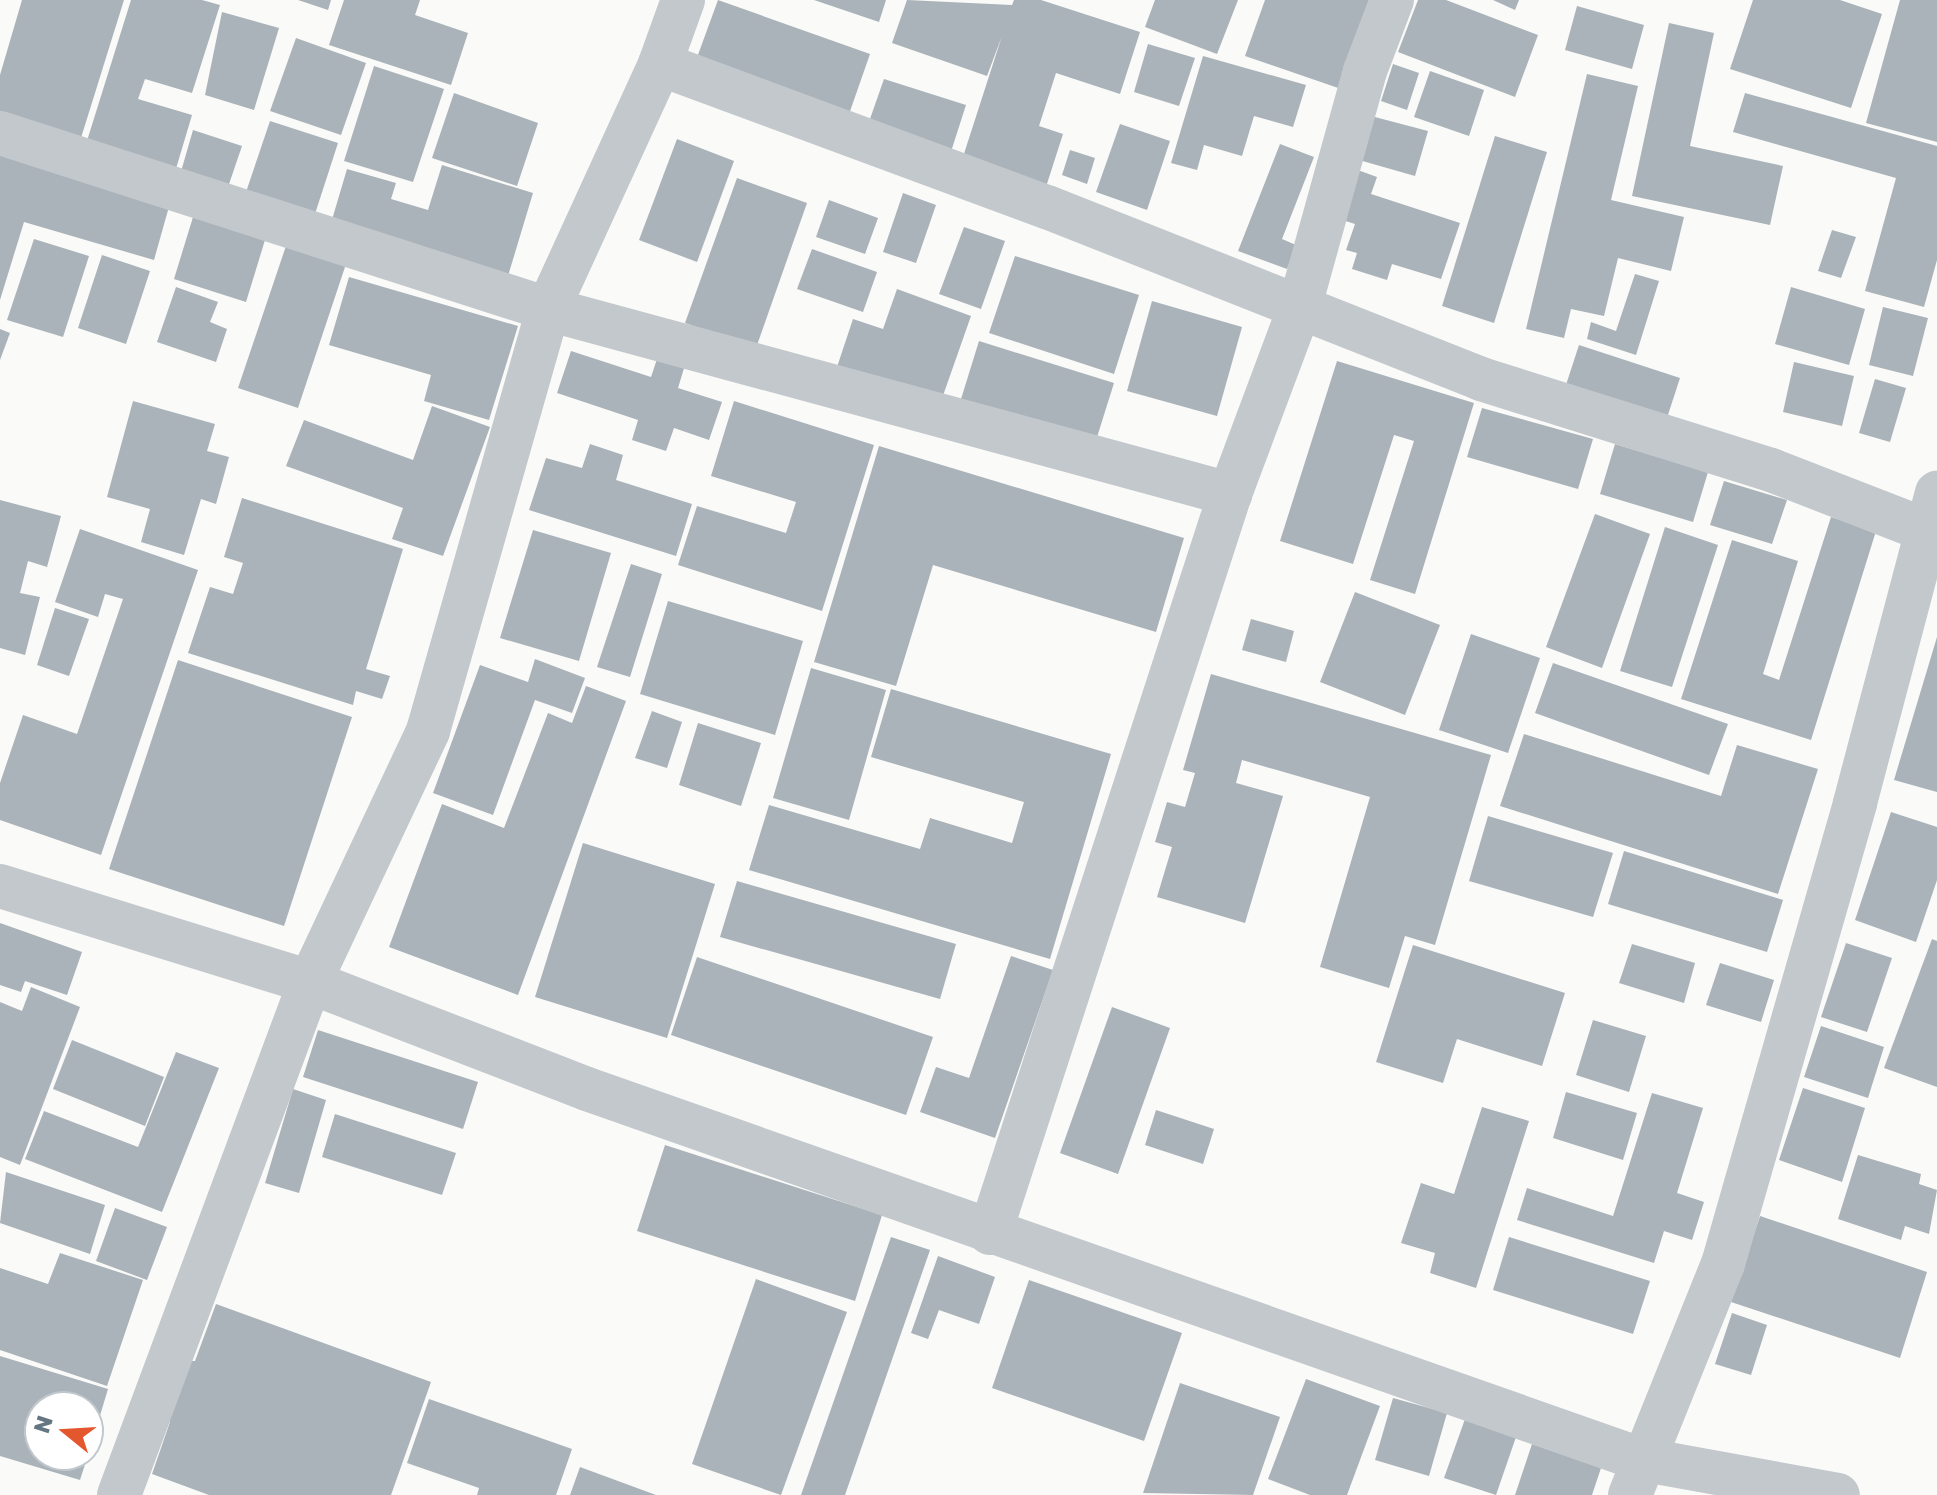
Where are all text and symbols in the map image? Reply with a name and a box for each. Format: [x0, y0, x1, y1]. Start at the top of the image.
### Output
north arrow [24, 1391, 104, 1471]
text: N [27, 1412, 58, 1436]

